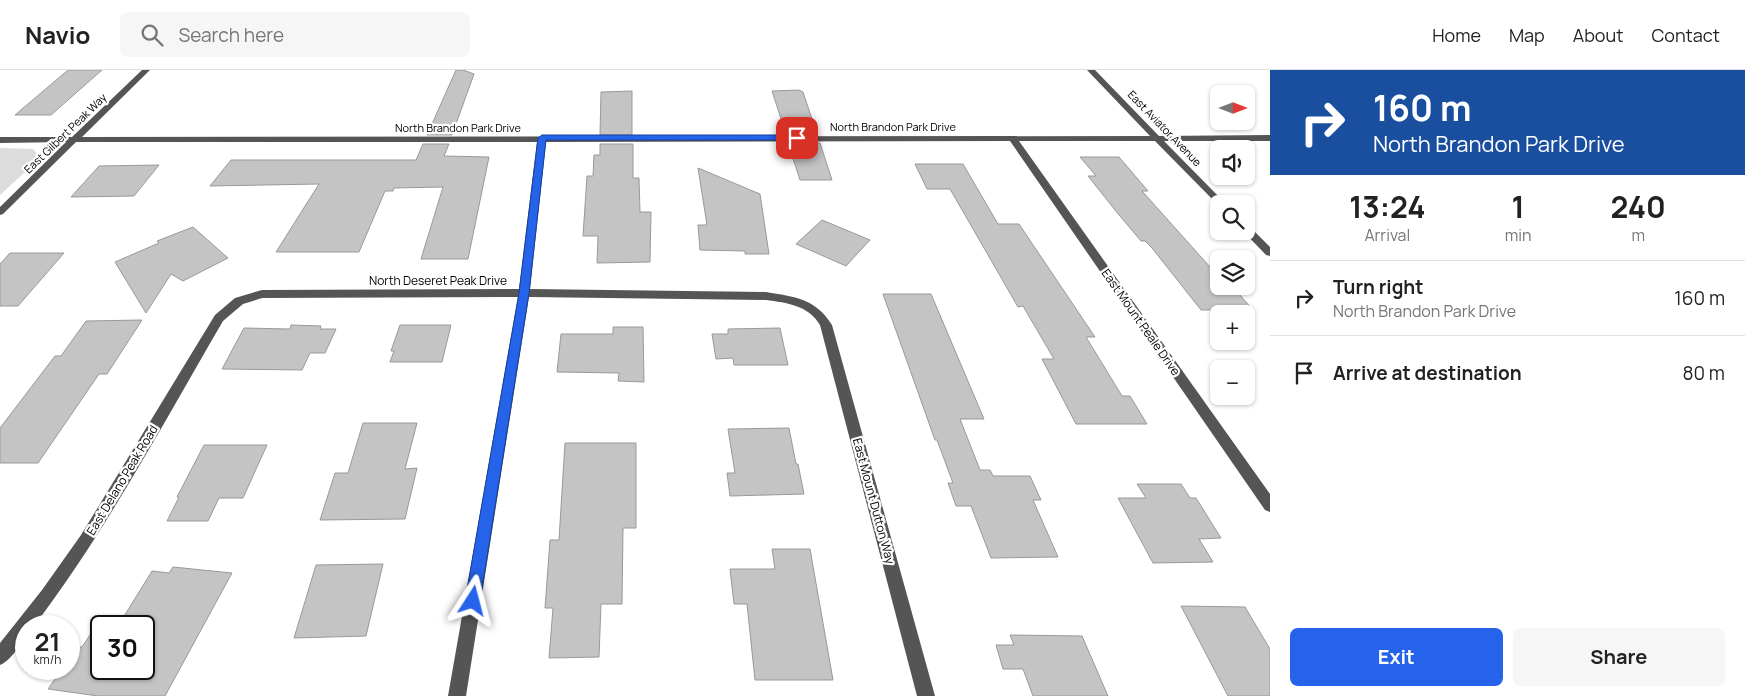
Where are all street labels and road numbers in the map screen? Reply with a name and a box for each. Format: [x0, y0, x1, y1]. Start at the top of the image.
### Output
street label: East Aviator Avenue [1125, 87, 1206, 170]
street label: East Gilbert Peak Way [20, 90, 110, 176]
street label: North Brandon Park Drive [830, 119, 956, 134]
street label: North Brandon Park Drive [395, 120, 521, 135]
street label: East Mount Peale Drive [1098, 265, 1184, 379]
street label: North Deseret Peak Drive [369, 272, 507, 289]
street label: East Delano Peak Road [82, 422, 162, 538]
street label: East Mount Dutton Way [849, 436, 899, 566]

